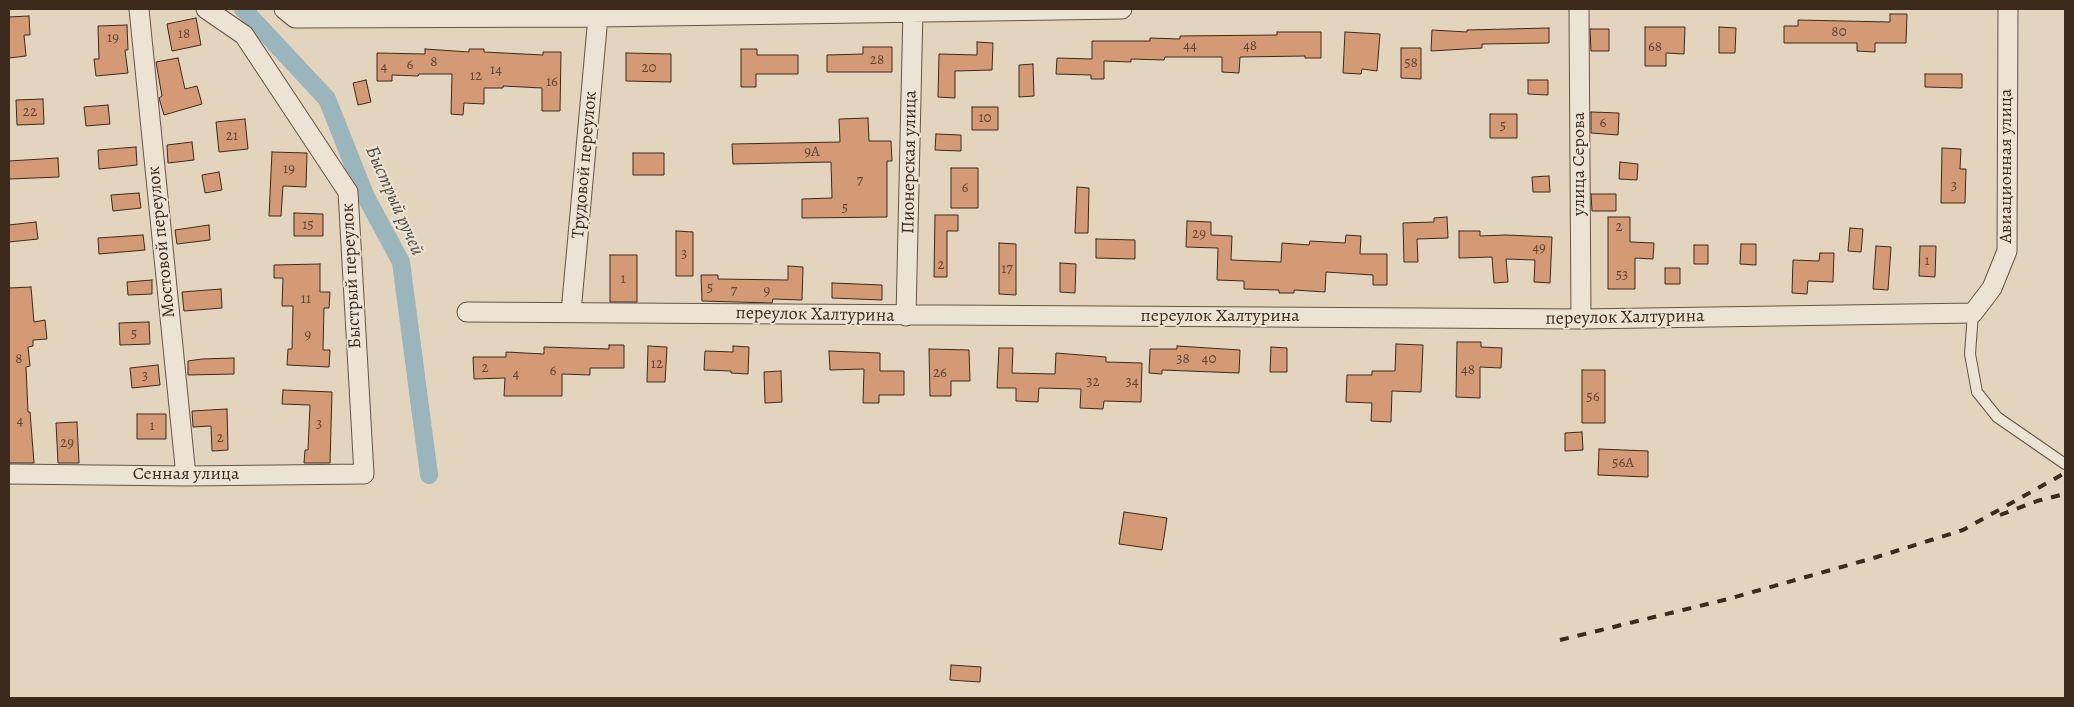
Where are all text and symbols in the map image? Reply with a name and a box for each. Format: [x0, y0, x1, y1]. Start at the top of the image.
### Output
house number: 80 [1831, 23, 1847, 41]
house number: 18 [178, 25, 190, 43]
house number: 19 [107, 29, 119, 47]
house number: 44 [1183, 37, 1197, 55]
house number: 48 [1243, 37, 1257, 55]
house number: 68 [1648, 38, 1662, 56]
house number: 28 [870, 51, 884, 69]
house number: 8 [430, 53, 438, 71]
house number: 58 [1404, 54, 1418, 72]
house number: 6 [407, 56, 413, 74]
house number: 4 [381, 58, 387, 76]
house number: 20 [641, 59, 657, 77]
house number: 14 [490, 61, 502, 79]
house number: 12 [470, 67, 482, 85]
house number: 16 [546, 73, 558, 91]
street label: Авиационная улица [1996, 89, 2018, 243]
street label: Трудовой переулок [568, 90, 602, 240]
street label: Пионерская улица [898, 90, 922, 234]
house number: 22 [23, 103, 37, 121]
house number: 10 [978, 109, 992, 127]
street label: улица Серова [1569, 112, 1591, 216]
house number: 6 [1600, 114, 1606, 132]
house number: 5 [1500, 117, 1506, 135]
house number: 21 [226, 127, 238, 145]
water label: Быстрый ручей [360, 143, 428, 259]
house number: 9А [804, 143, 820, 161]
house number: 19 [283, 160, 295, 178]
street label: Мостовой переулок [143, 165, 181, 319]
house number: 7 [857, 172, 863, 190]
house number: 3 [1951, 177, 1957, 195]
house number: 6 [962, 179, 968, 197]
house number: 5 [842, 199, 848, 217]
street label: Быстрый переулок [337, 203, 367, 349]
house number: 15 [302, 216, 314, 234]
house number: 2 [1615, 218, 1623, 236]
house number: 29 [1192, 225, 1206, 243]
house number: 49 [1532, 239, 1546, 257]
house number: 3 [681, 245, 687, 263]
house number: 1 [1924, 252, 1930, 270]
house number: 2 [937, 256, 945, 274]
house number: 17 [1001, 260, 1013, 278]
house number: 53 [1616, 266, 1628, 284]
house number: 1 [620, 270, 626, 288]
house number: 5 [707, 279, 713, 297]
house number: 7 [731, 282, 737, 300]
house number: 9 [764, 282, 770, 300]
house number: 11 [301, 290, 311, 308]
street label: переулок Халтурина [735, 303, 895, 327]
street label: переулок Халтурина [1140, 306, 1300, 328]
street label: переулок Халтурина [1545, 306, 1705, 330]
house number: 5 [131, 325, 137, 343]
house number: 9 [305, 326, 311, 344]
house number: 8 [15, 350, 23, 368]
house number: 38 [1176, 350, 1190, 368]
house number: 40 [1202, 350, 1216, 368]
house number: 12 [651, 355, 663, 373]
house number: 2 [481, 359, 489, 377]
house number: 48 [1461, 361, 1475, 379]
house number: 6 [550, 362, 556, 380]
house number: 26 [933, 364, 947, 382]
house number: 4 [513, 365, 519, 383]
house number: 3 [142, 367, 148, 385]
house number: 32 [1086, 373, 1100, 391]
house number: 34 [1125, 373, 1139, 391]
house number: 56 [1586, 388, 1600, 406]
house number: 4 [17, 412, 23, 430]
house number: 3 [316, 415, 322, 433]
house number: 1 [149, 417, 155, 435]
house number: 2 [216, 429, 224, 447]
house number: 29 [60, 434, 74, 452]
house number: 56А [1612, 454, 1634, 472]
street label: Сенная улица [133, 464, 239, 486]

